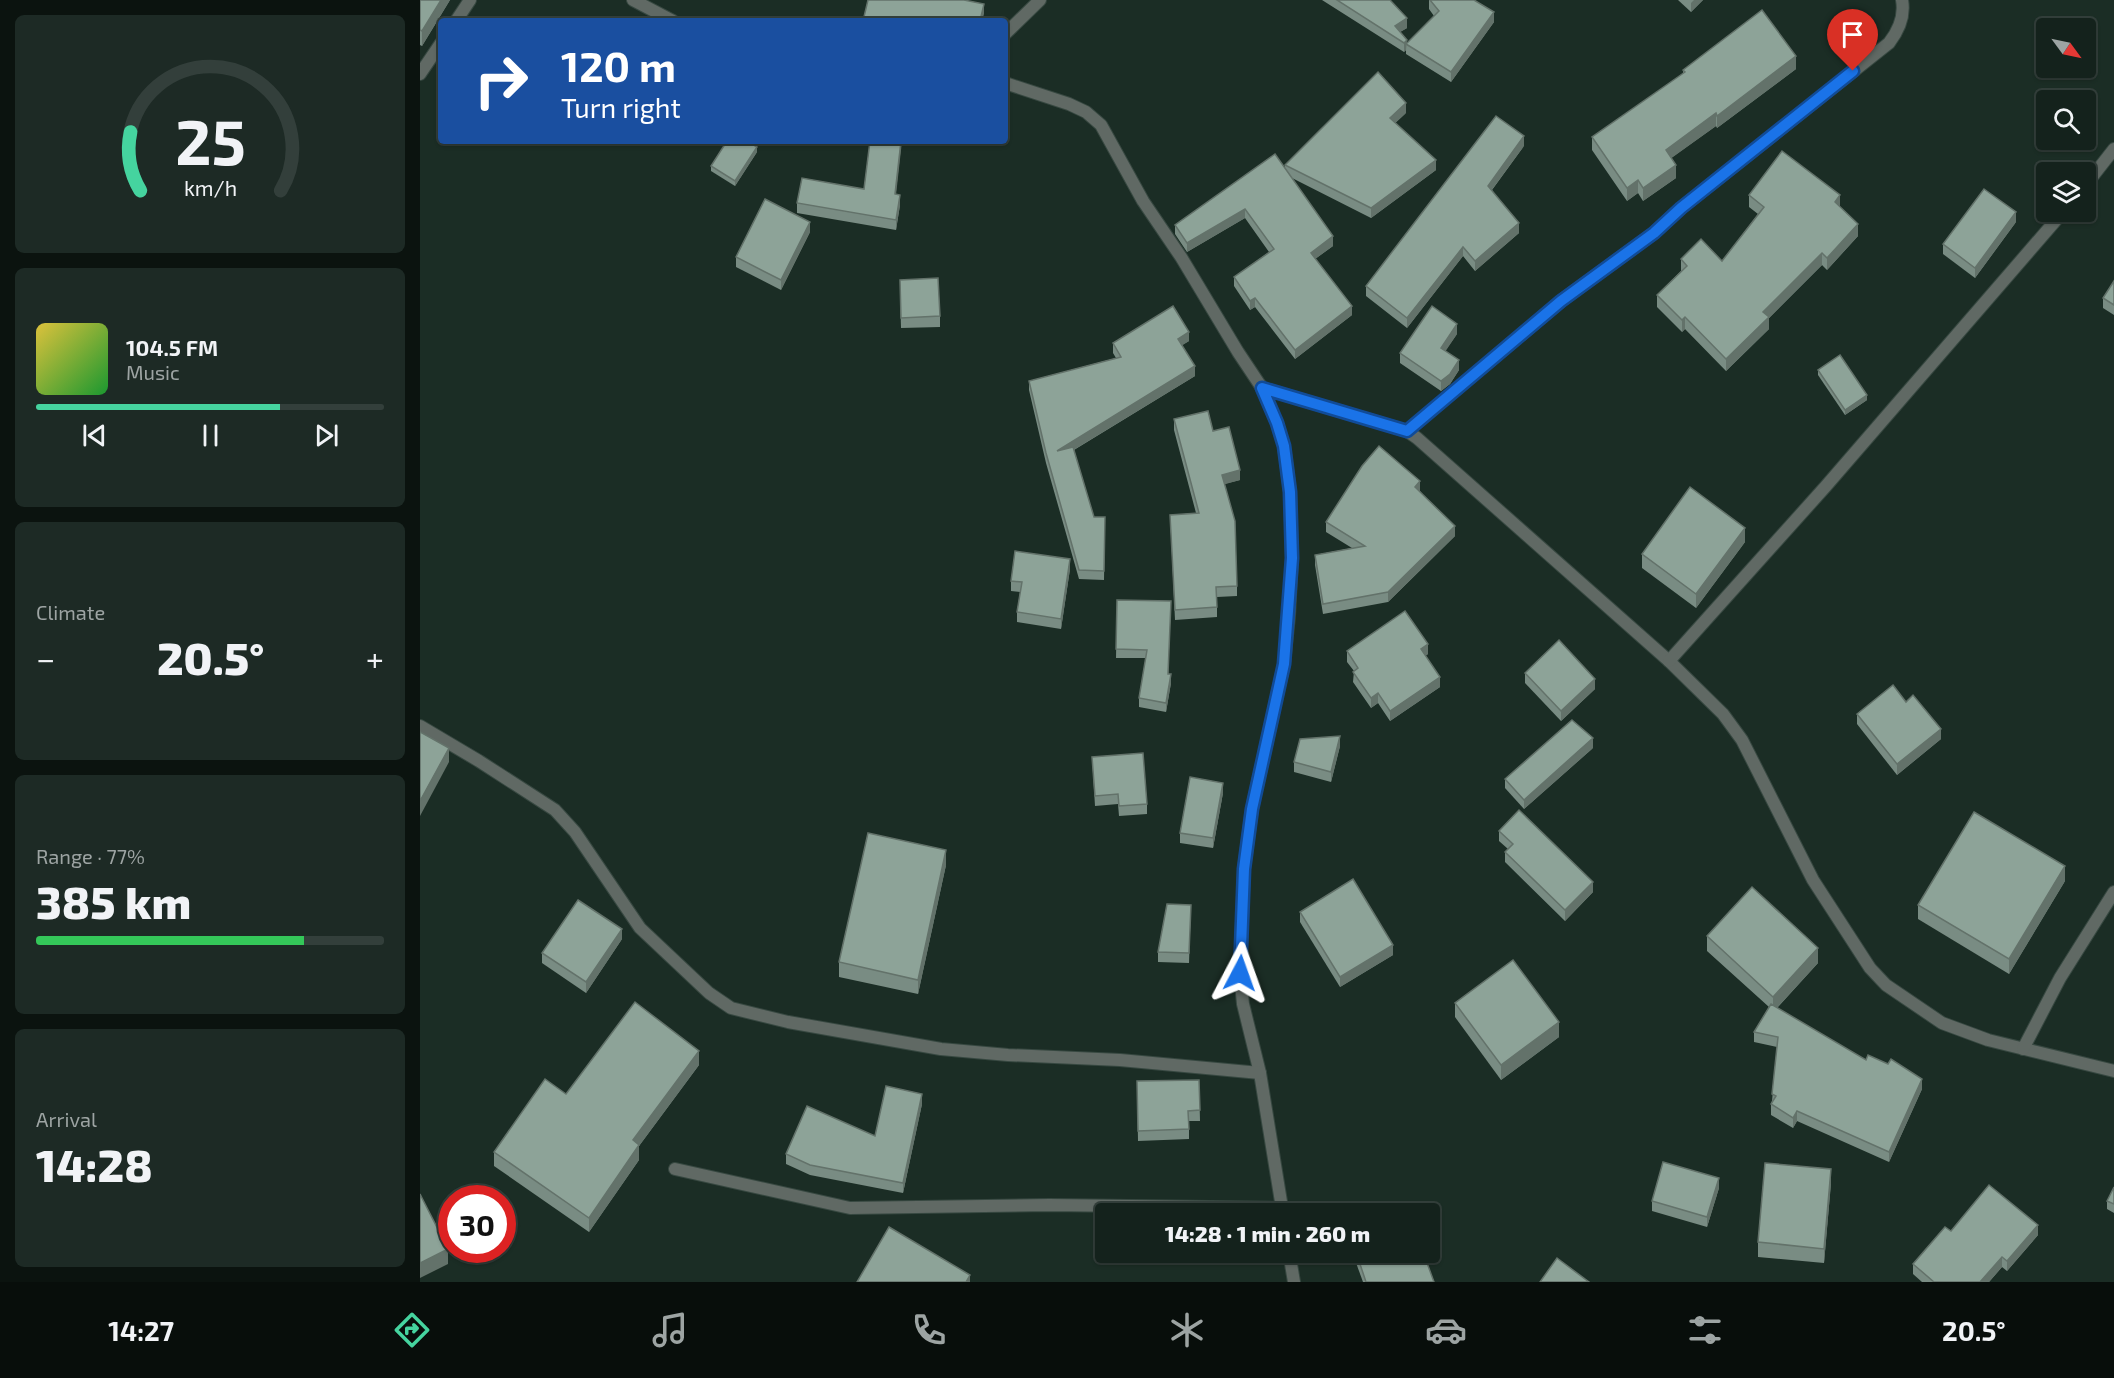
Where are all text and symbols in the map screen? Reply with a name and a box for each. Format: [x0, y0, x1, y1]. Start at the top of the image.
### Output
pin [1827, 9, 1878, 71]
icon: arrive [1836, 18, 1869, 51]
north arrow [2036, 18, 2096, 78]
map controls [2036, 18, 2096, 222]
text: 120 m [561, 40, 676, 90]
icon: right [462, 42, 540, 120]
button: search [2036, 90, 2096, 150]
text: Turn right [561, 91, 681, 123]
text: 25 [175, 103, 245, 178]
button: layers [2036, 162, 2096, 222]
text: km/h [183, 176, 237, 201]
text: 104.5 FM [126, 334, 218, 360]
text: Music [126, 360, 180, 384]
icon: previous [78, 419, 111, 452]
icon: pause [194, 419, 227, 452]
icon: next [310, 419, 343, 452]
text: Climate [36, 600, 105, 624]
text: 20.5° [157, 630, 264, 684]
text: − [36, 638, 55, 678]
text: + [366, 638, 384, 678]
text: Range · 77% [36, 844, 145, 868]
text: 385 km [36, 874, 191, 928]
position arrow [1208, 941, 1272, 1005]
text: Arrival [36, 1107, 97, 1131]
text: 14:28 [36, 1137, 153, 1191]
speed limit sign: 30 [438, 1185, 516, 1263]
text: 14:28 · 1 min · 260 m [1165, 1220, 1370, 1246]
icon: directions [391, 1309, 433, 1351]
icon: music [649, 1309, 691, 1351]
icon: phone [908, 1309, 950, 1351]
icon: climate [1166, 1309, 1208, 1351]
icon: car [1425, 1309, 1467, 1351]
icon: filters [1684, 1309, 1726, 1351]
text: 14:27 [108, 1314, 174, 1346]
text: 20.5° [1942, 1314, 2006, 1346]

